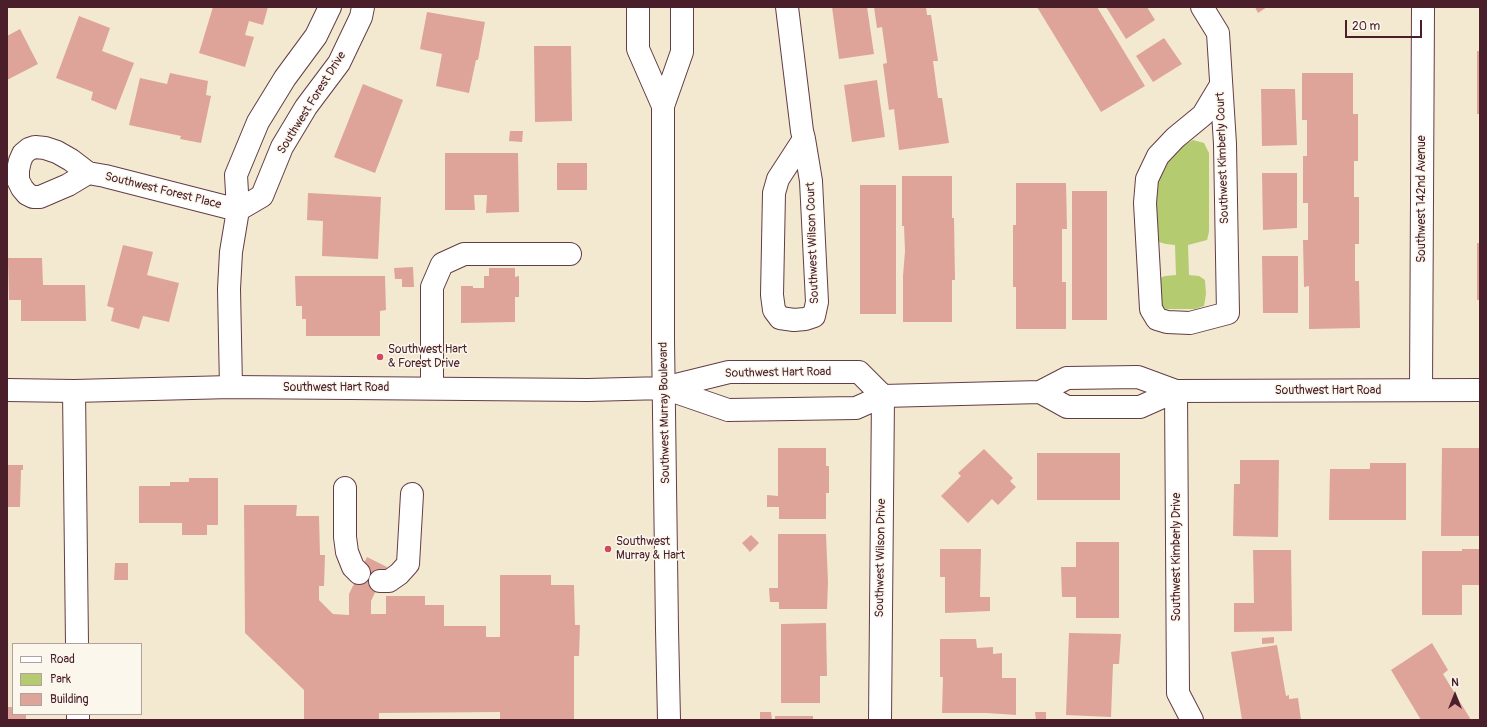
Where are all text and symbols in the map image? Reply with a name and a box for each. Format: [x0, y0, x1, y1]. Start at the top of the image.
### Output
scale bar [1347, 12, 1424, 38]
text: 20 m [1352, 19, 1380, 34]
street label: Southwest Forest Drive [275, 49, 349, 157]
street label: Southwest Kimberly Court [1213, 92, 1233, 224]
street label: Southwest 142nd Avenue [1415, 135, 1429, 263]
street label: Southwest Forest Place [103, 170, 223, 212]
street label: Southwest Wilson Court [804, 182, 822, 304]
street label: Southwest Murray Boulevard [657, 342, 673, 484]
place label: Southwest Hart & Forest Drive [388, 343, 467, 371]
marker: Southwest Hart & Forest Drive [375, 352, 385, 362]
street label: Southwest Hart Road [725, 365, 831, 381]
street label: Southwest Hart Road [283, 381, 389, 395]
street label: Southwest Hart Road [1275, 384, 1381, 398]
street label: Southwest Kimberly Drive [1170, 493, 1184, 621]
street label: Southwest Wilson Drive [873, 499, 889, 617]
place label: Southwest Murray & Hart [616, 535, 685, 563]
marker: Southwest Murray & Hart [603, 544, 613, 554]
legend [12, 643, 142, 715]
text: Road [50, 652, 75, 667]
text: Park [50, 672, 71, 687]
north arrow [1435, 675, 1475, 715]
text: N [1451, 676, 1459, 689]
text: Building [50, 692, 89, 707]

